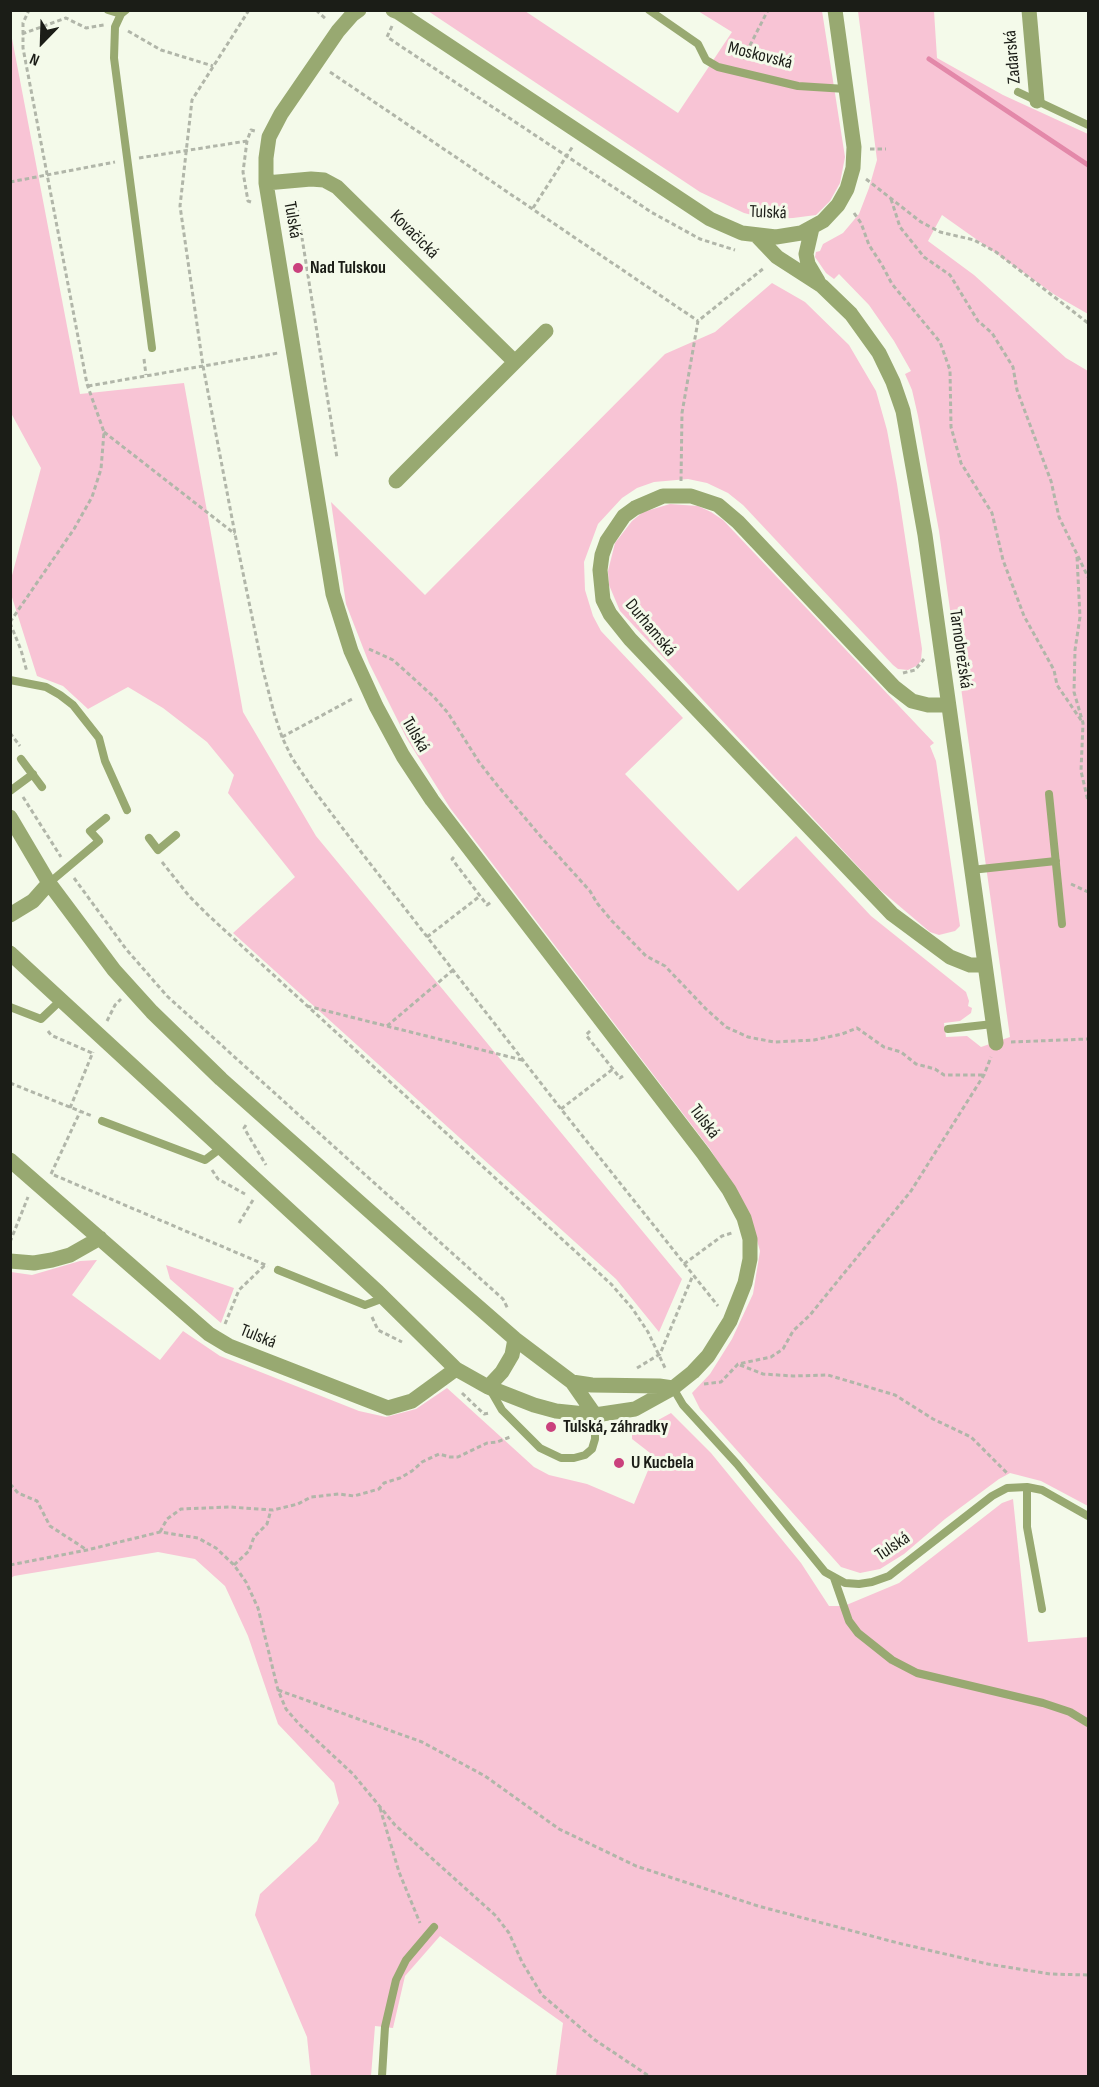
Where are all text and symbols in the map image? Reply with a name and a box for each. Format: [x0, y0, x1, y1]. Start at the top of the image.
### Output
north arrow [12, 12, 72, 72]
street label: Zadarská [1000, 29, 1026, 85]
street label: Moskovská [725, 38, 795, 74]
text: N [27, 49, 42, 69]
street label: Tulská [278, 200, 306, 240]
street label: Tulská [749, 202, 787, 224]
street label: Kovačická [385, 206, 443, 264]
place label: Nad Tulskou [310, 257, 386, 279]
marker: Nad Tulskou [291, 261, 305, 275]
street label: Durhamská [620, 595, 680, 661]
street label: Tarnobrežská [944, 608, 976, 690]
street label: Tulská [396, 714, 434, 756]
street label: Tulská [684, 1101, 724, 1143]
street label: Tulská [237, 1320, 279, 1354]
place label: Tulská, záhradky [563, 1416, 668, 1438]
marker: Tulská, záhradky [544, 1420, 558, 1434]
place label: U Kucbela [631, 1452, 694, 1474]
marker: U Kucbela [612, 1456, 626, 1470]
street label: Tulská [872, 1528, 914, 1566]

